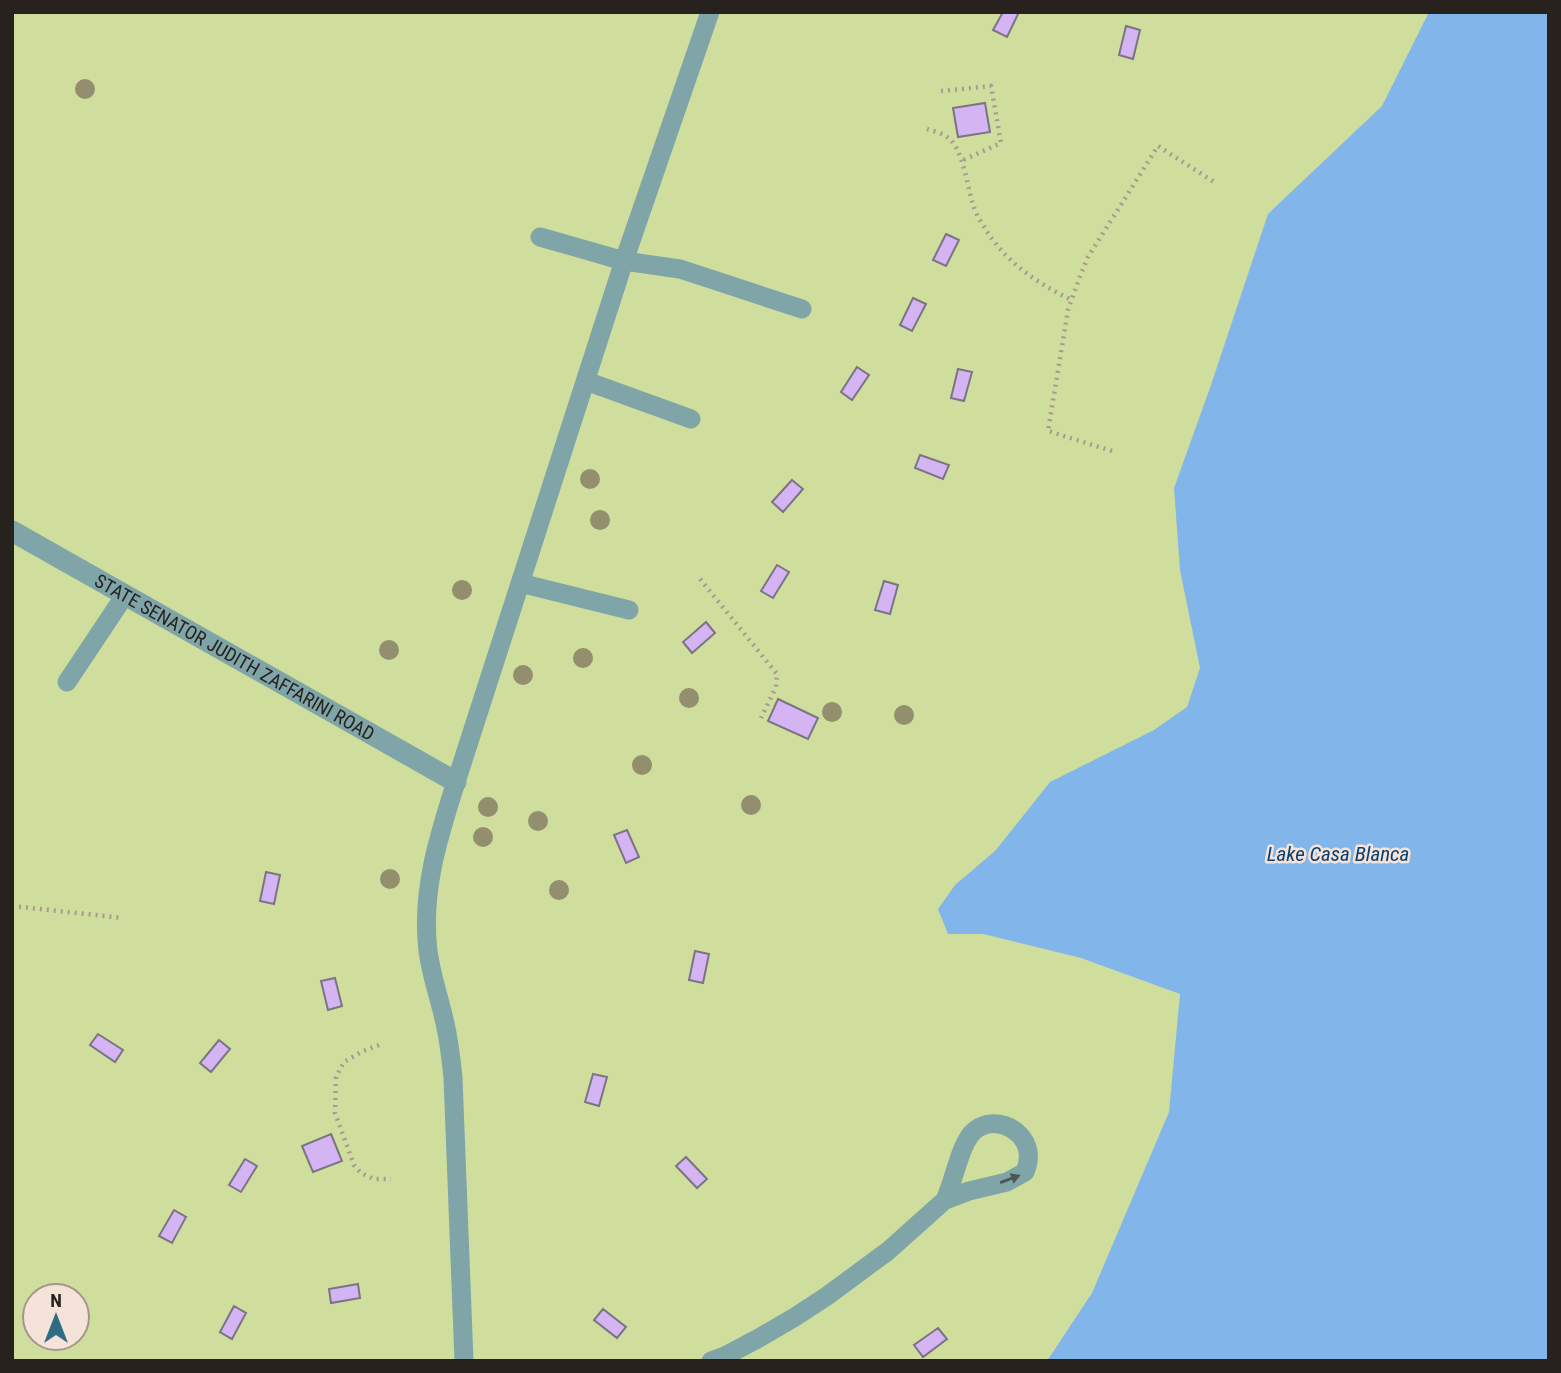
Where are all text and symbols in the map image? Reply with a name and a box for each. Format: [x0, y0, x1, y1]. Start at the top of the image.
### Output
street label: STATE SENATOR JUDITH ZAFFARINI ROAD [91, 569, 379, 746]
water label: Lake Casa Blanca [1267, 842, 1409, 866]
one-way arrow [999, 1174, 1020, 1185]
north arrow [21, 1282, 91, 1352]
text: N [50, 1289, 62, 1312]

